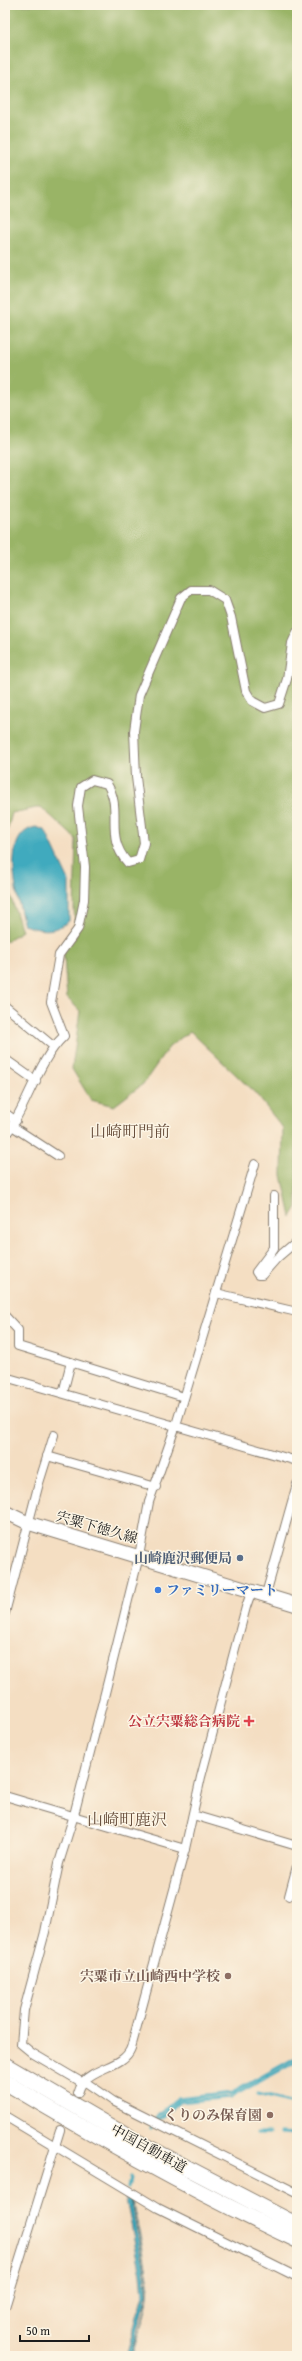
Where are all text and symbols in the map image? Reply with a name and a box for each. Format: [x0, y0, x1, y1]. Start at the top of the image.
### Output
district label: 山崎町門前 [90, 1119, 170, 1143]
street label: 宍粟下徳久線 [54, 1506, 140, 1548]
place label: 山崎鹿沢郵便局 [134, 1548, 232, 1568]
marker: 山崎鹿沢郵便局 [235, 1553, 245, 1563]
place label: ファミリーマート [166, 1580, 278, 1600]
marker: ファミリーマート [153, 1585, 163, 1595]
place label: 公立宍粟総合病院 [128, 1711, 240, 1731]
marker: 公立宍粟総合病院 [243, 1715, 255, 1727]
district label: 山崎町鹿沢 [87, 1807, 167, 1831]
place label: 宍粟市立山崎西中学校 [80, 1966, 220, 1986]
marker: 宍粟市立山崎西中学校 [223, 1971, 233, 1981]
place label: くりのみ保育園 [164, 2105, 262, 2125]
marker: くりのみ保育園 [265, 2110, 275, 2120]
street label: 中国自動車道 [107, 2119, 191, 2177]
scale bar [20, 2317, 89, 2343]
text: 50 m [26, 2322, 50, 2339]

